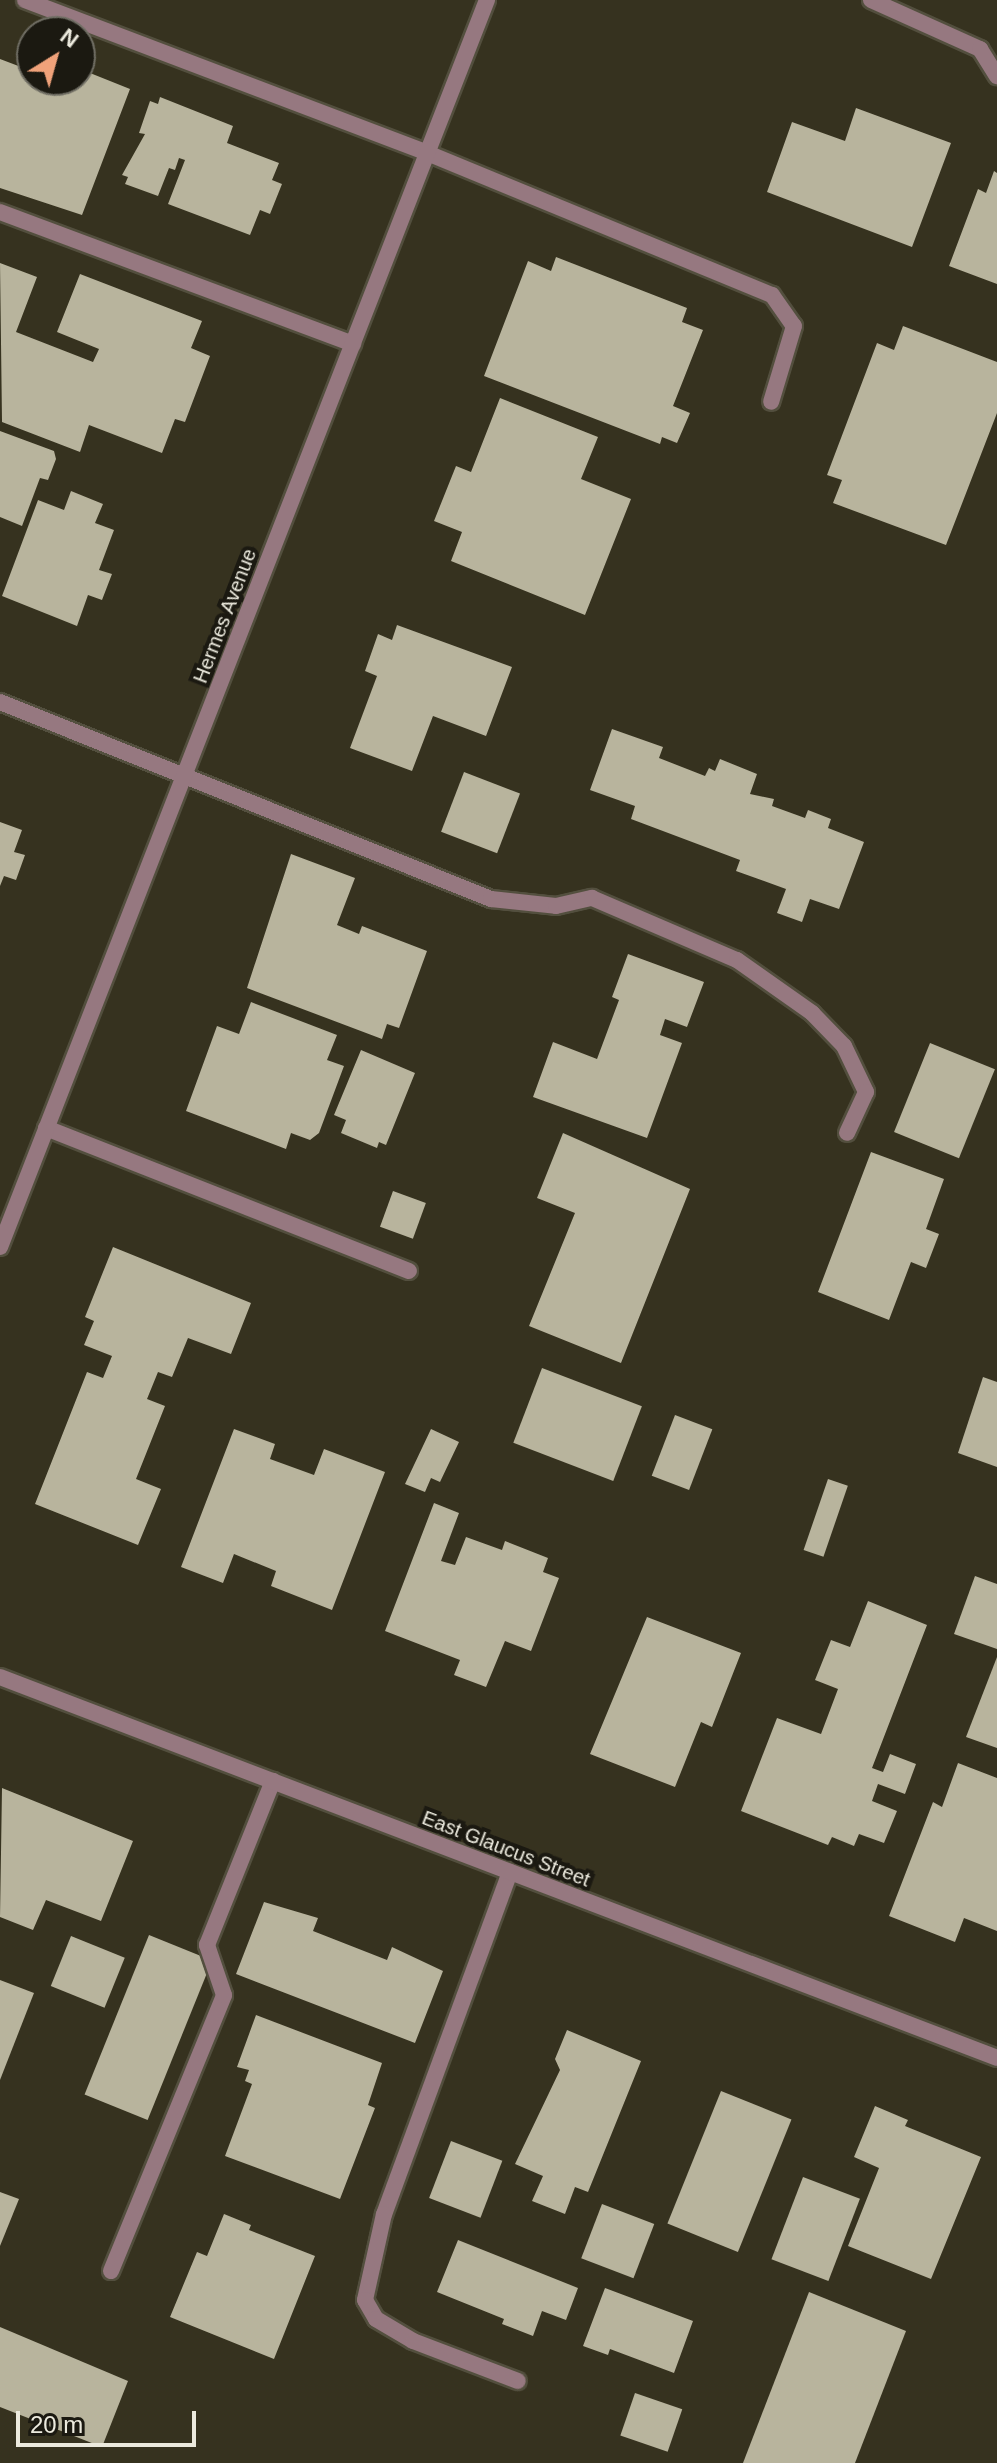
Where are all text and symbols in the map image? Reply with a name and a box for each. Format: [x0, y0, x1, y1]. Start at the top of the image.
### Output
north arrow [16, 16, 96, 96]
text: N [56, 23, 83, 53]
street label: Hermes Avenue [188, 545, 262, 687]
street label: East Glaucus Street [419, 1806, 593, 1892]
scale bar [20, 2395, 200, 2445]
text: 20 m [30, 2411, 83, 2438]

